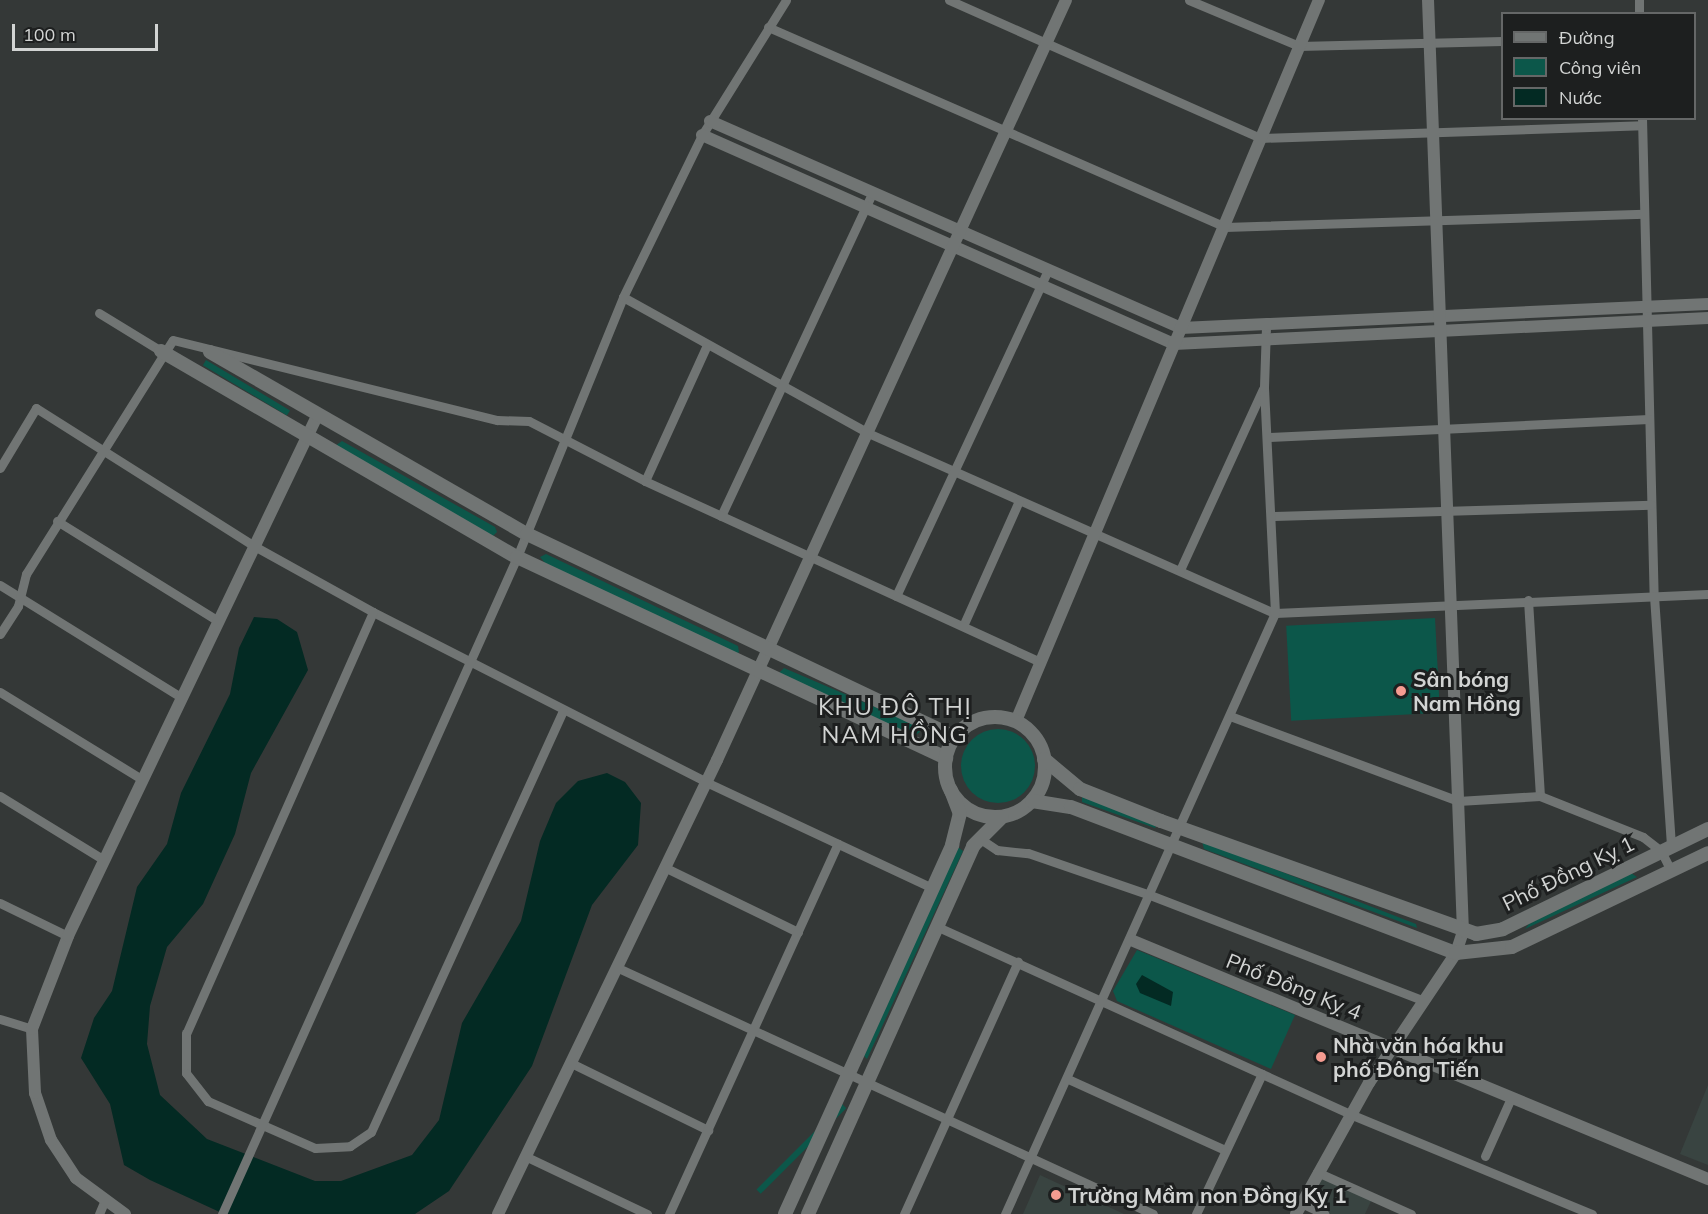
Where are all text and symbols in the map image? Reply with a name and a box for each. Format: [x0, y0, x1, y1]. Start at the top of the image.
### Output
scale bar [15, 12, 160, 50]
legend [1501, 12, 1696, 120]
text: 100 m [23, 23, 76, 46]
text: Đường [1559, 26, 1615, 49]
text: Công viên [1559, 56, 1641, 79]
text: Nước [1559, 86, 1602, 109]
place label: Sân bóng Nam Hồng [1413, 666, 1521, 716]
marker: Sân bóng Nam Hồng [1394, 684, 1408, 698]
district label: KHU ĐÔ THỊ NAM HỒNG [818, 693, 972, 749]
street label: Phố Đồng Kỵ 1 [1498, 830, 1638, 916]
street label: Phố Đồng Kỵ 4 [1223, 947, 1365, 1025]
place label: Nhà văn hóa khu phố Đông Tiến [1333, 1032, 1504, 1082]
marker: Nhà văn hóa khu phố Đông Tiến [1314, 1050, 1328, 1064]
place label: Trường Mầm non Đồng Kỵ 1 [1068, 1182, 1347, 1208]
marker: Trường Mầm non Đồng Kỵ 1 [1049, 1188, 1063, 1202]

